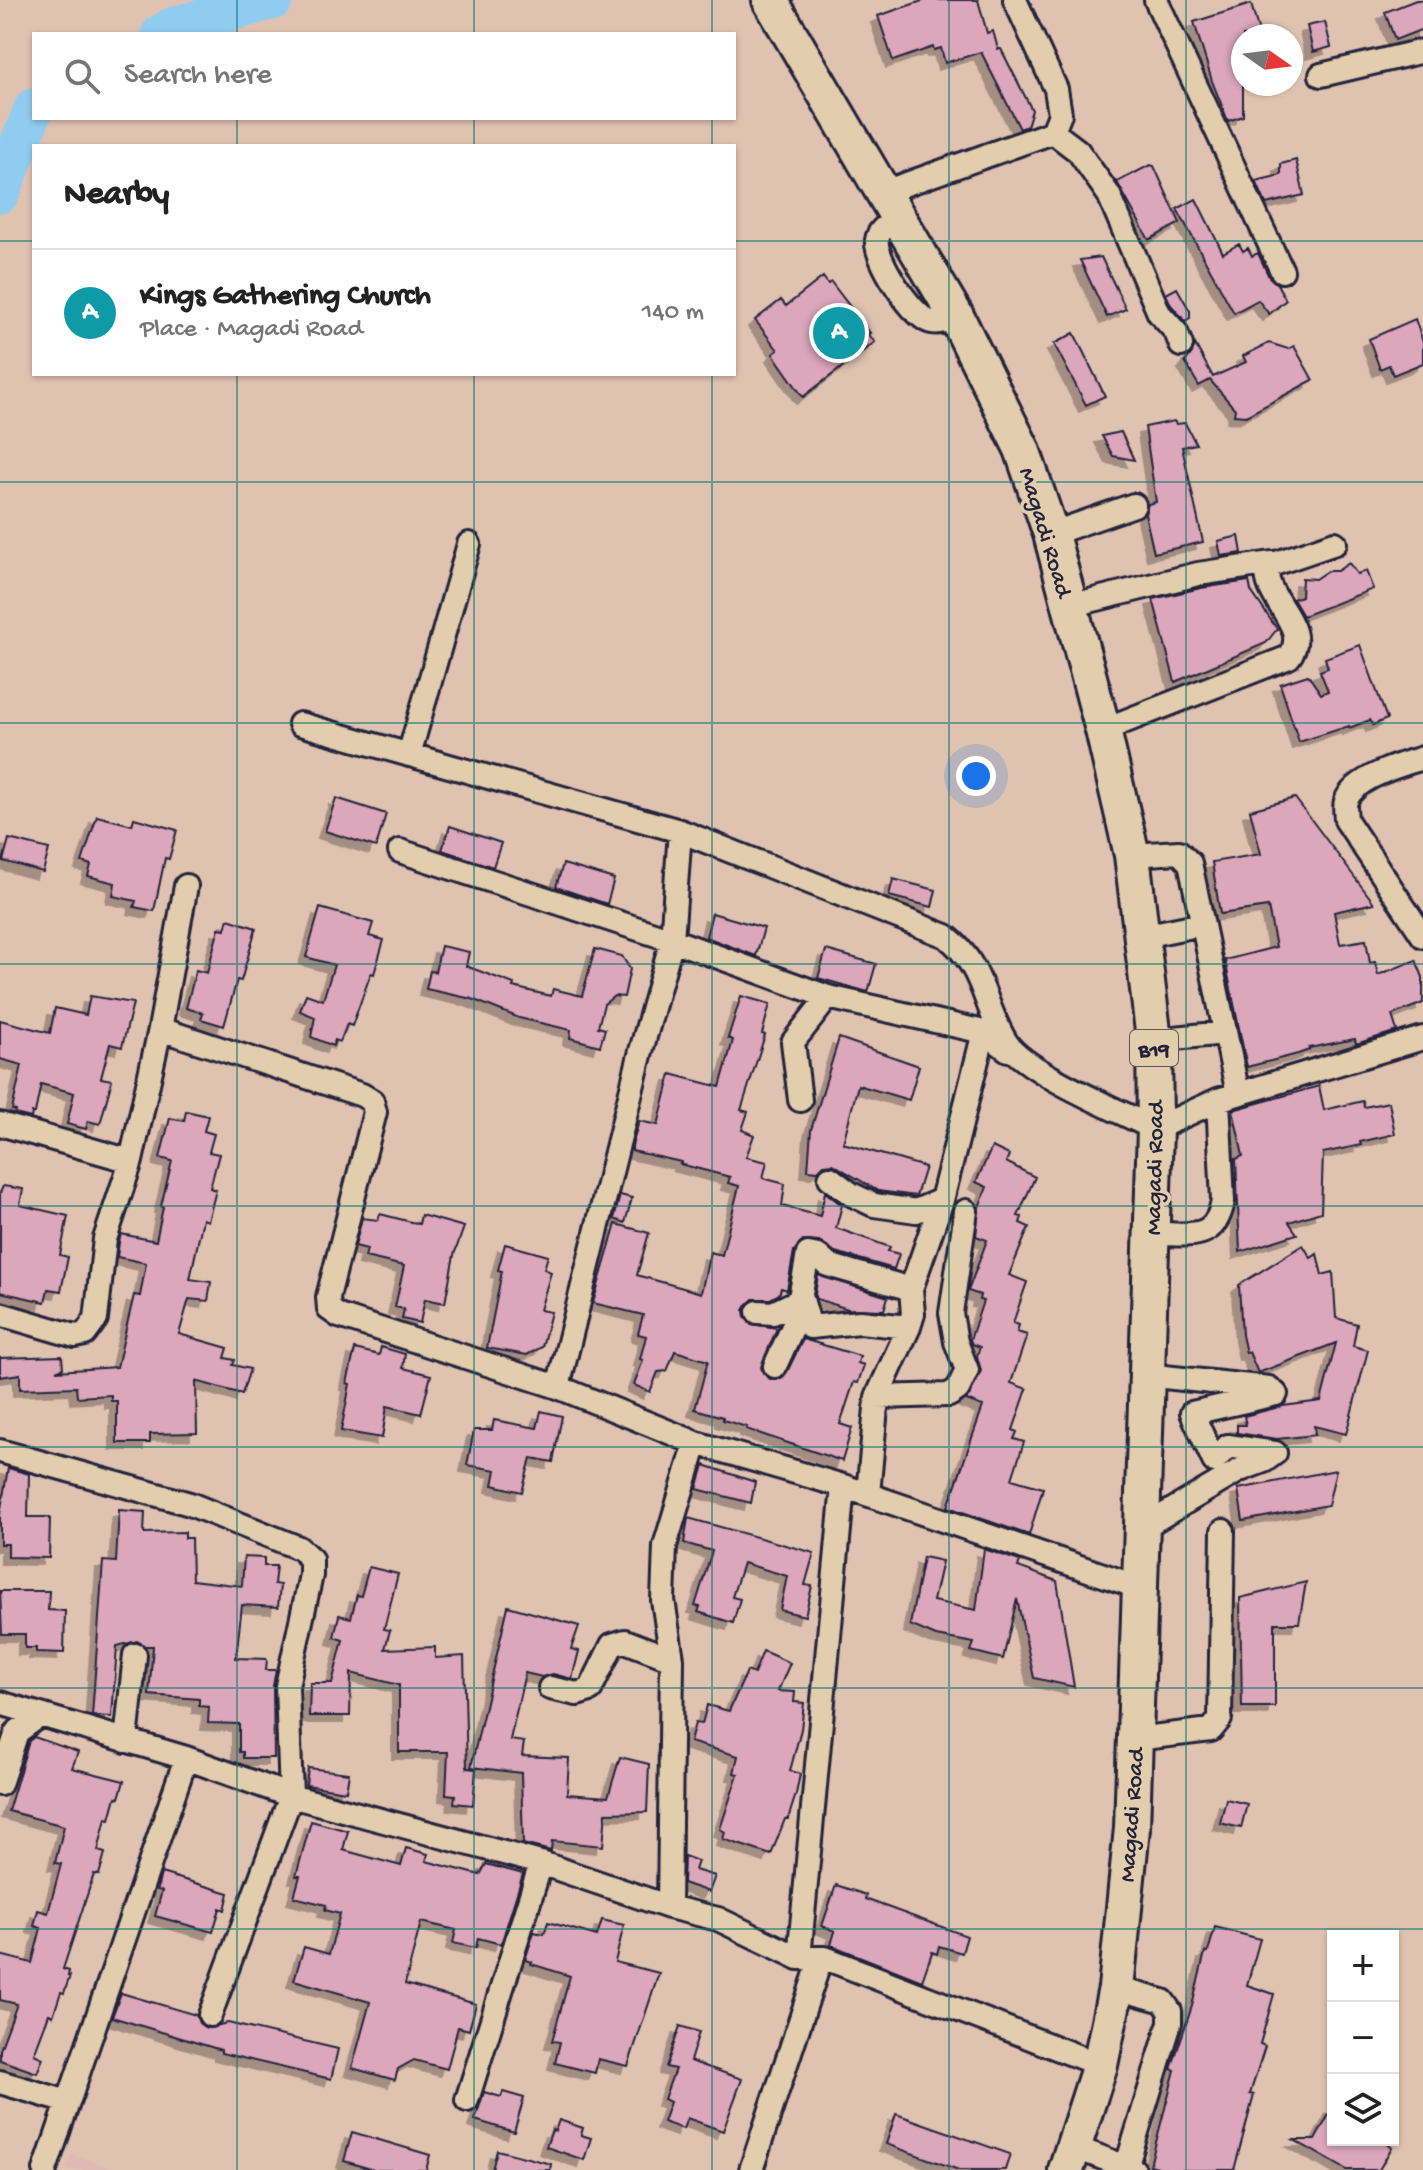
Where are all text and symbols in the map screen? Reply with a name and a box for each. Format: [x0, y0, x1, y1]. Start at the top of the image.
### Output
north arrow [1231, 24, 1303, 96]
search box [32, 32, 736, 120]
icon: search [60, 54, 104, 98]
text: Search here [124, 59, 272, 94]
text: Nearby [64, 176, 169, 216]
text: Kings Gathering Church [140, 280, 431, 315]
text: A [82, 298, 98, 329]
text: 140 m [642, 298, 704, 329]
pin: A [813, 303, 865, 363]
text: Place · Magadi Road [140, 315, 363, 346]
street label: Magadi Road [1010, 465, 1078, 603]
your location [956, 756, 996, 796]
road number: B19 [1130, 1030, 1178, 1066]
street label: Magadi Road [1141, 1099, 1172, 1235]
street label: Magadi Road [1114, 1745, 1153, 1883]
map controls [1327, 1930, 1399, 2146]
button: + [1327, 1930, 1399, 2002]
button: − [1327, 2002, 1399, 2074]
button: layers [1327, 2074, 1399, 2146]

